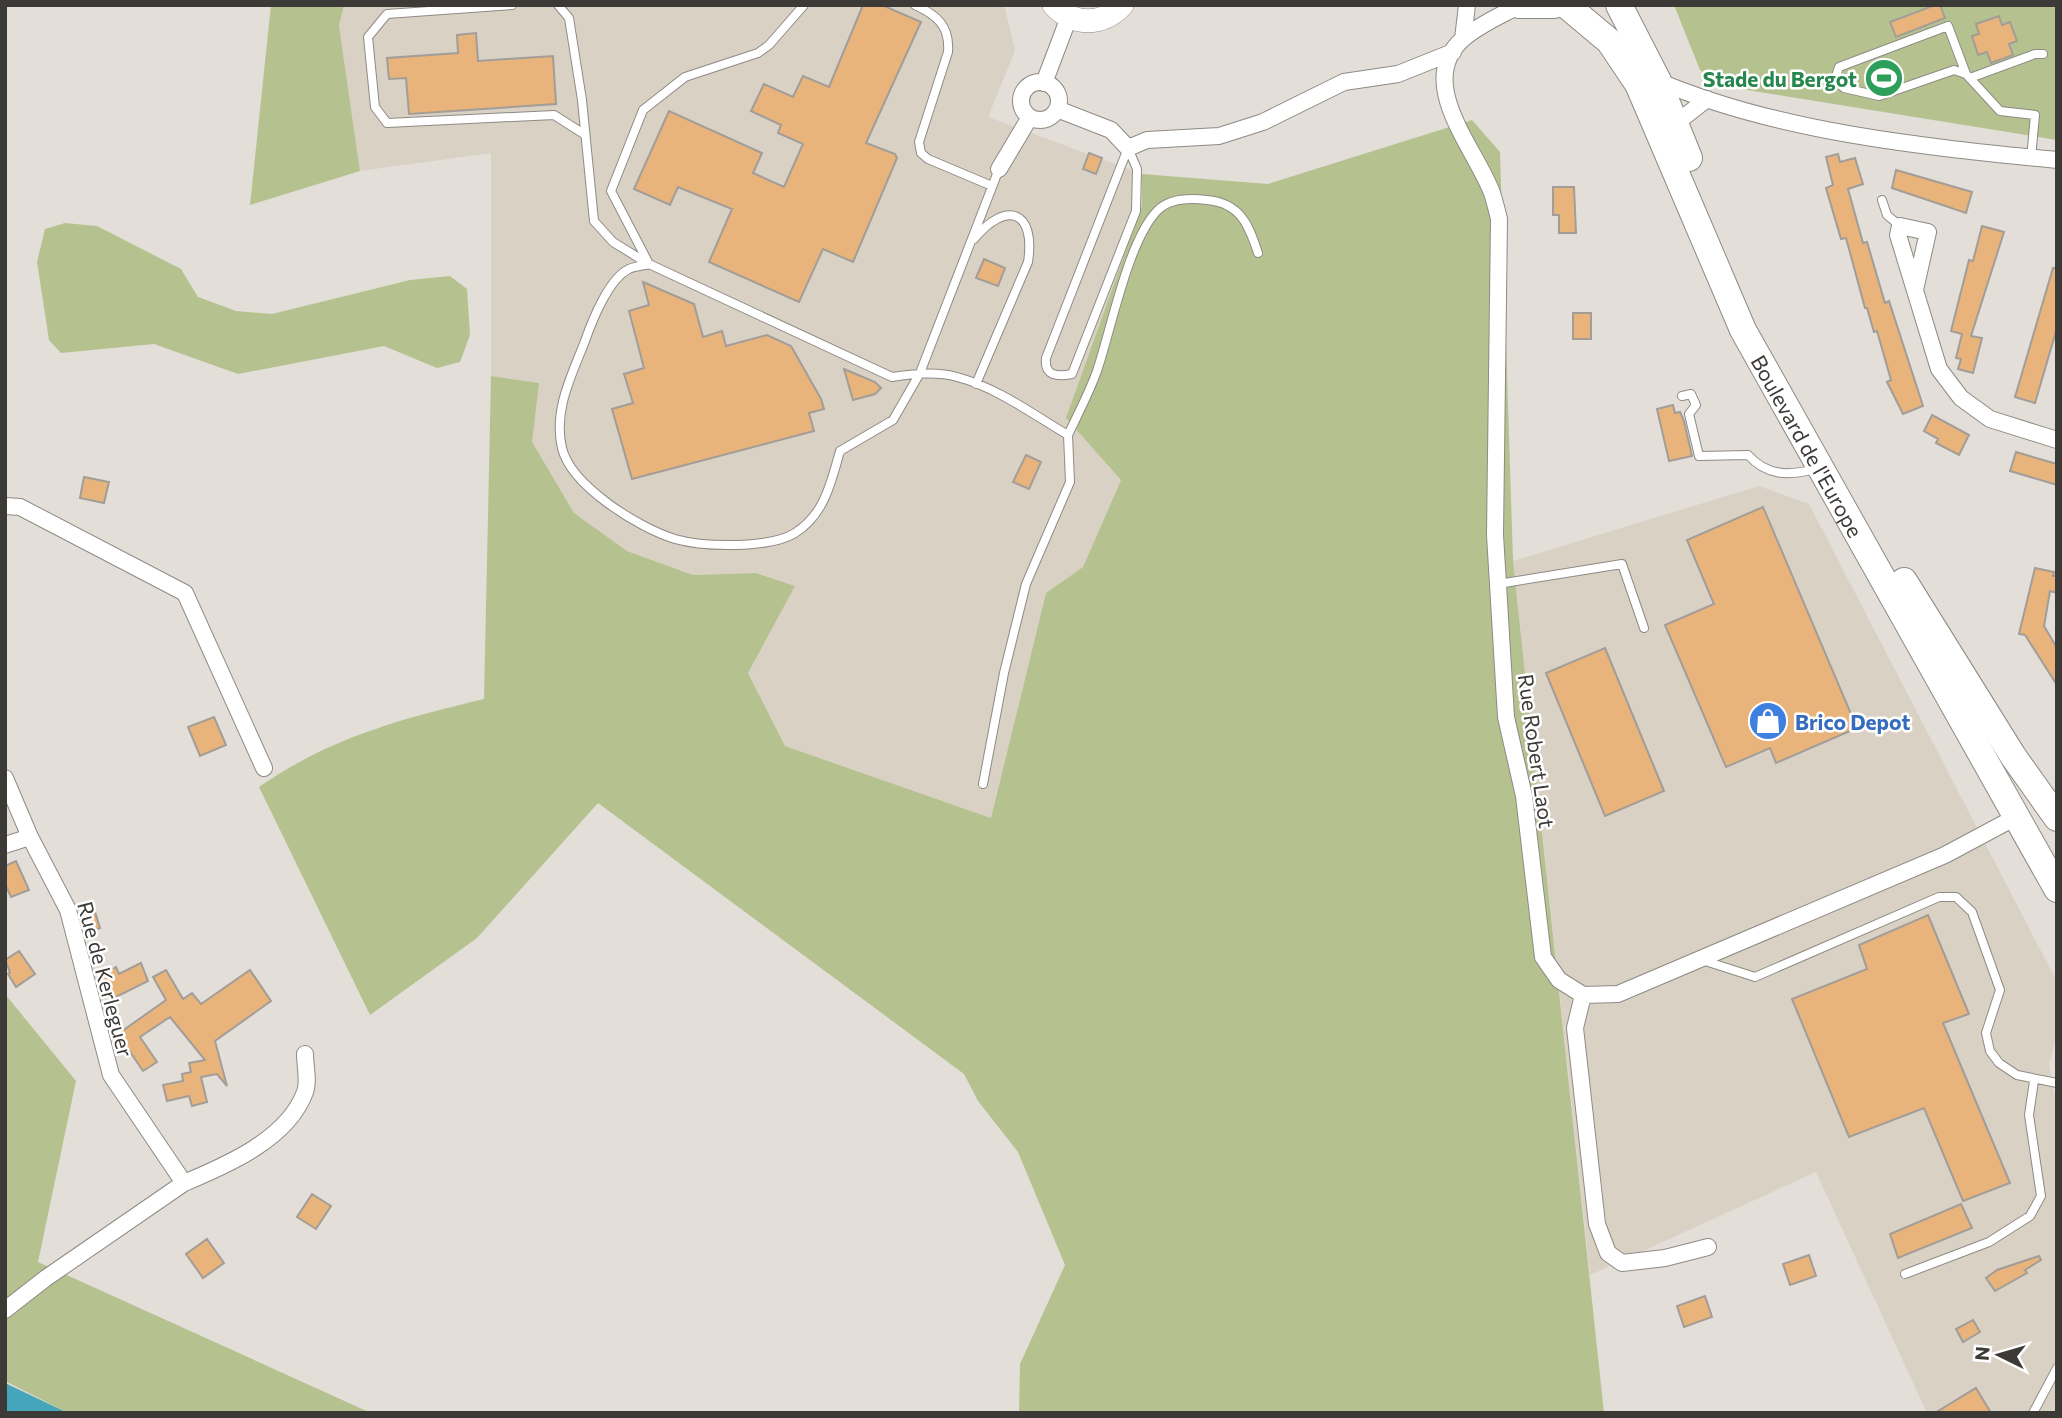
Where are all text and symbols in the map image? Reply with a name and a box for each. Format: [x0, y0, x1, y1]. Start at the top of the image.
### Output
sports icon: Stade du Bergot [1863, 57, 1905, 99]
place label: Stade du Bergot [1703, 66, 1857, 91]
street label: Boulevard de l'Europe [1747, 350, 1869, 541]
street label: Rue Robert Laot [1514, 672, 1560, 830]
shop icon: Brico Depot [1747, 700, 1789, 742]
place label: Brico Depot [1795, 709, 1911, 734]
street label: Rue de Kerleguer [73, 899, 139, 1059]
north arrow [1964, 1320, 2034, 1390]
text: N [1969, 1345, 1994, 1362]

